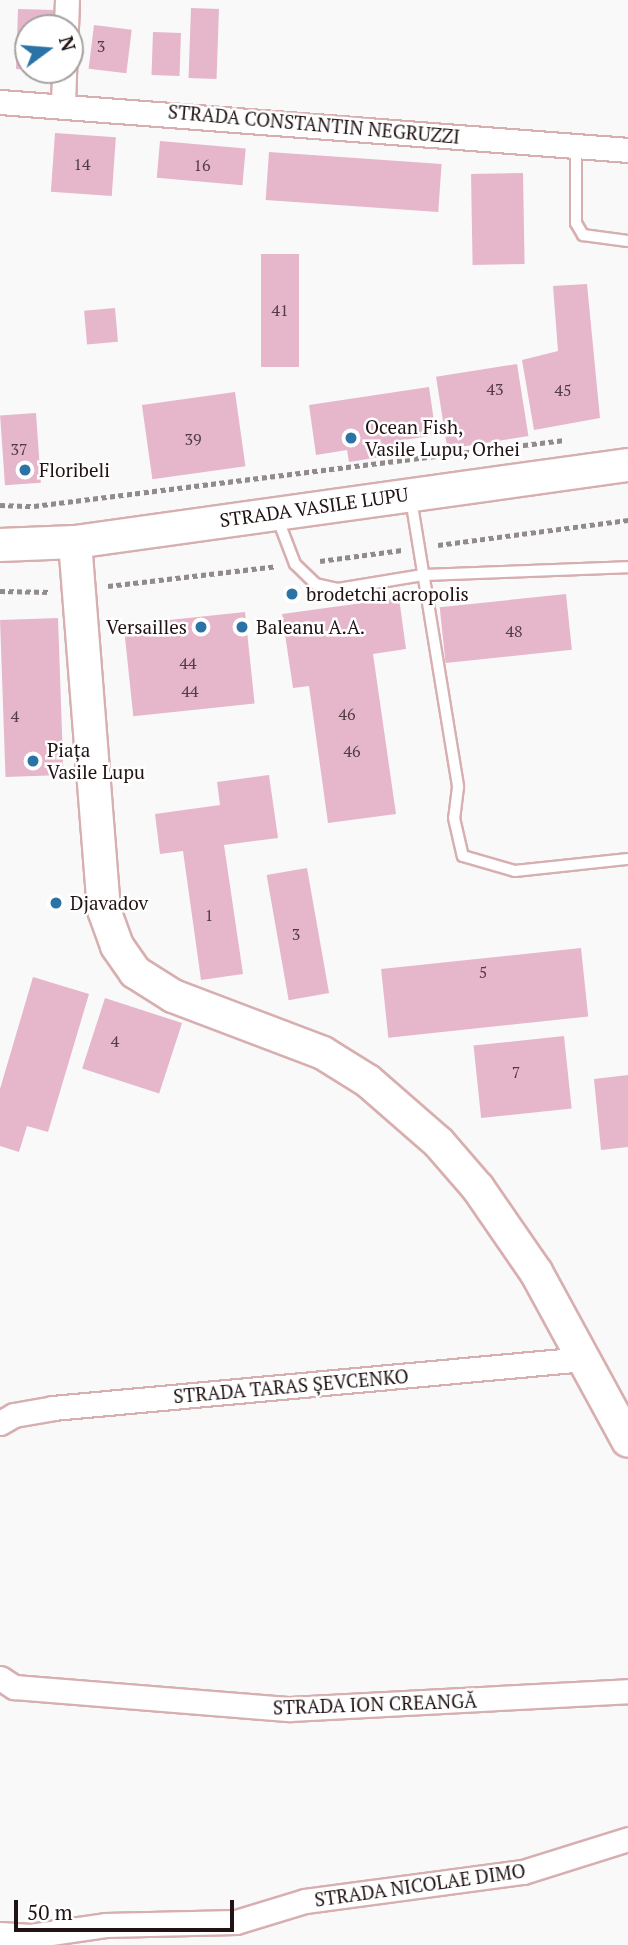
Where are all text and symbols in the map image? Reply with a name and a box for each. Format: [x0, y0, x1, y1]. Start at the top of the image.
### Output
north arrow [14, 14, 84, 84]
text: N [54, 33, 82, 54]
house number: 3 [97, 36, 105, 56]
street label: STRADA CONSTANTIN NEGRUZZI [167, 100, 461, 148]
house number: 14 [73, 154, 91, 174]
house number: 16 [193, 155, 211, 175]
house number: 41 [271, 300, 289, 320]
house number: 43 [486, 379, 504, 399]
house number: 45 [554, 380, 572, 400]
place label: Ocean Fish, Vasile Lupu, Orhei [365, 416, 521, 460]
house number: 39 [184, 429, 202, 449]
marker: Ocean Fish, Vasile Lupu, Orhei [343, 430, 359, 446]
house number: 37 [10, 439, 28, 459]
place label: Floribeli [39, 459, 110, 481]
marker: Floribeli [17, 462, 33, 478]
street label: STRADA VASILE LUPU [218, 482, 410, 532]
place label: brodetchi acropolis [306, 583, 469, 605]
marker: brodetchi acropolis [284, 586, 300, 602]
place label: Versailles [106, 616, 187, 638]
place label: Baleanu A.A. [256, 616, 366, 638]
marker: Versailles [193, 619, 209, 635]
marker: Baleanu A.A. [234, 619, 250, 635]
house number: 48 [505, 621, 523, 641]
house number: 44 [179, 653, 197, 673]
house number: 44 [181, 681, 199, 701]
house number: 46 [338, 704, 356, 724]
house number: 4 [11, 706, 19, 726]
place label: Piața Vasile Lupu [47, 739, 145, 783]
house number: 46 [343, 741, 361, 761]
marker: Piața Vasile Lupu [25, 753, 41, 769]
place label: Djavadov [70, 892, 148, 914]
marker: Djavadov [48, 895, 64, 911]
house number: 1 [205, 905, 213, 925]
house number: 3 [292, 924, 300, 944]
house number: 5 [479, 962, 487, 982]
house number: 4 [111, 1031, 119, 1051]
house number: 7 [512, 1062, 520, 1082]
street label: STRADA TARAS ȘEVCENKO [172, 1364, 410, 1408]
street label: STRADA ION CREANGĂ [272, 1689, 478, 1719]
street label: STRADA NICOLAE DIMO [313, 1859, 527, 1911]
scale bar [18, 1885, 238, 1929]
text: 50 m [27, 1898, 73, 1926]

